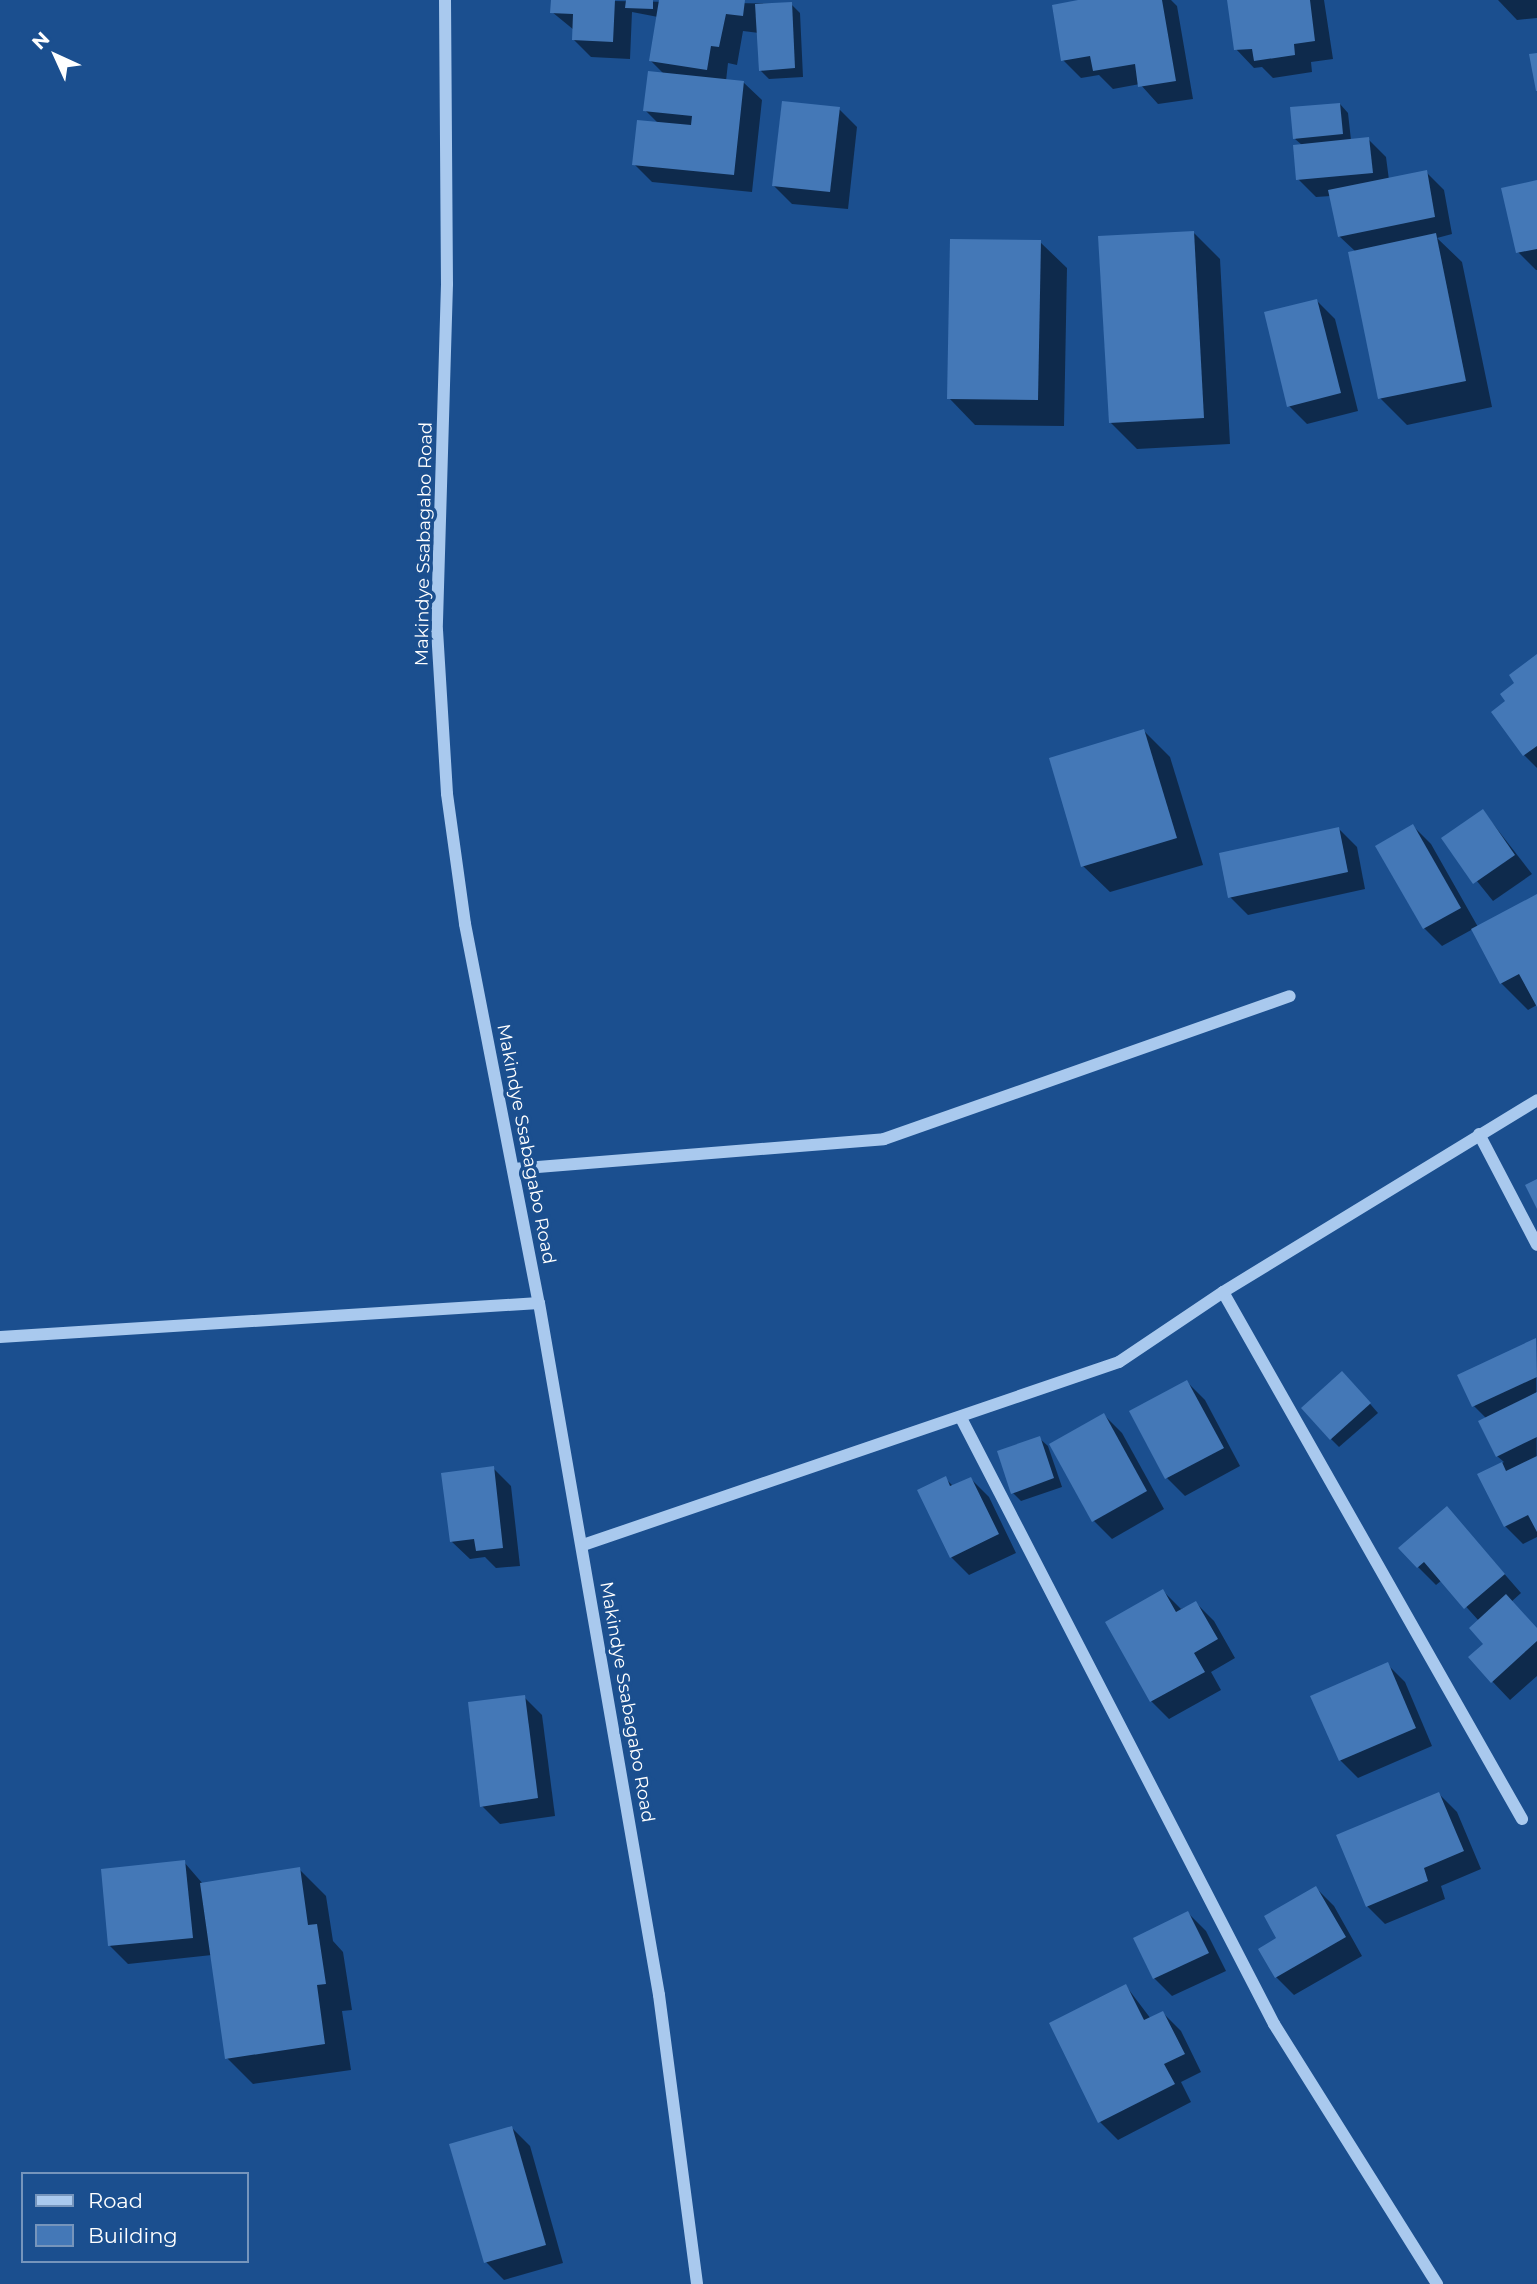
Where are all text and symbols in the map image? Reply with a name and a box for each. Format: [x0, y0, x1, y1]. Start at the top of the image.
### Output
north arrow [21, 21, 91, 91]
text: N [27, 27, 54, 54]
street label: Makindye Ssabagabo Road [411, 422, 437, 666]
street label: Makindye Ssabagabo Road [492, 1022, 560, 1266]
street label: Makindye Ssabagabo Road [595, 1580, 659, 1824]
legend [21, 2172, 248, 2263]
text: Road [88, 2188, 143, 2213]
text: Building [88, 2223, 178, 2248]

